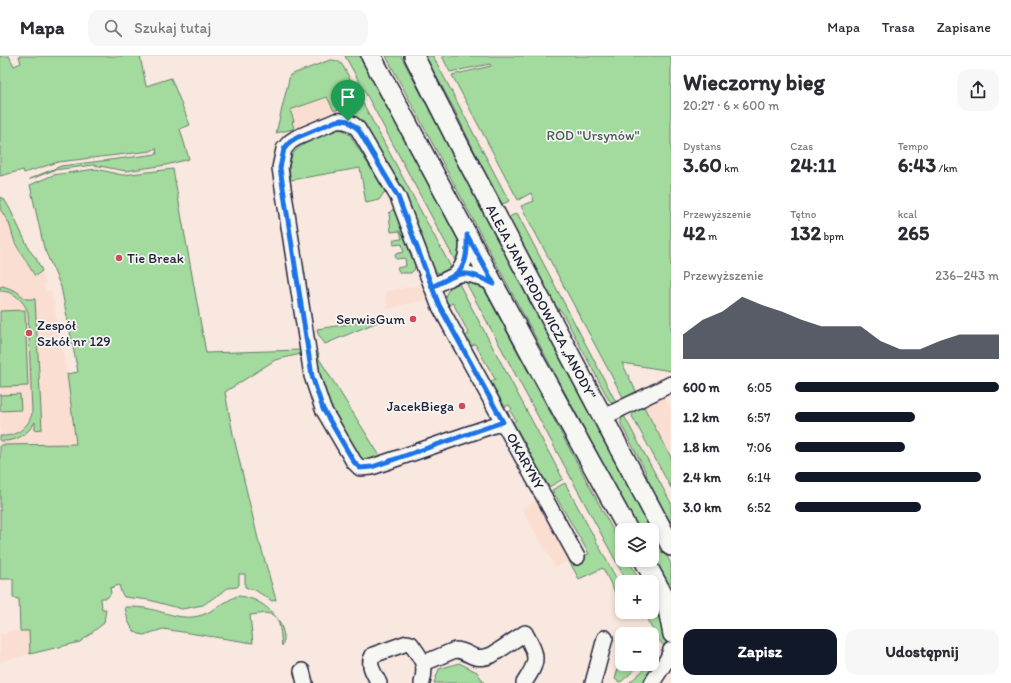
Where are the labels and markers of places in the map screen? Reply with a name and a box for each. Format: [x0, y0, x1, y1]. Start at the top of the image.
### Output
pin [331, 80, 365, 121]
place label: Tie Break [127, 250, 184, 267]
marker: Tie Break [114, 253, 124, 263]
place label: SerwisGum [336, 311, 405, 328]
marker: SerwisGum [408, 314, 418, 324]
place label: Zespół Szkół nr 129 [37, 317, 111, 350]
marker: Zespół Szkół nr 129 [24, 328, 34, 338]
place label: JacekBiega [387, 398, 454, 415]
marker: JacekBiega [457, 401, 467, 411]

